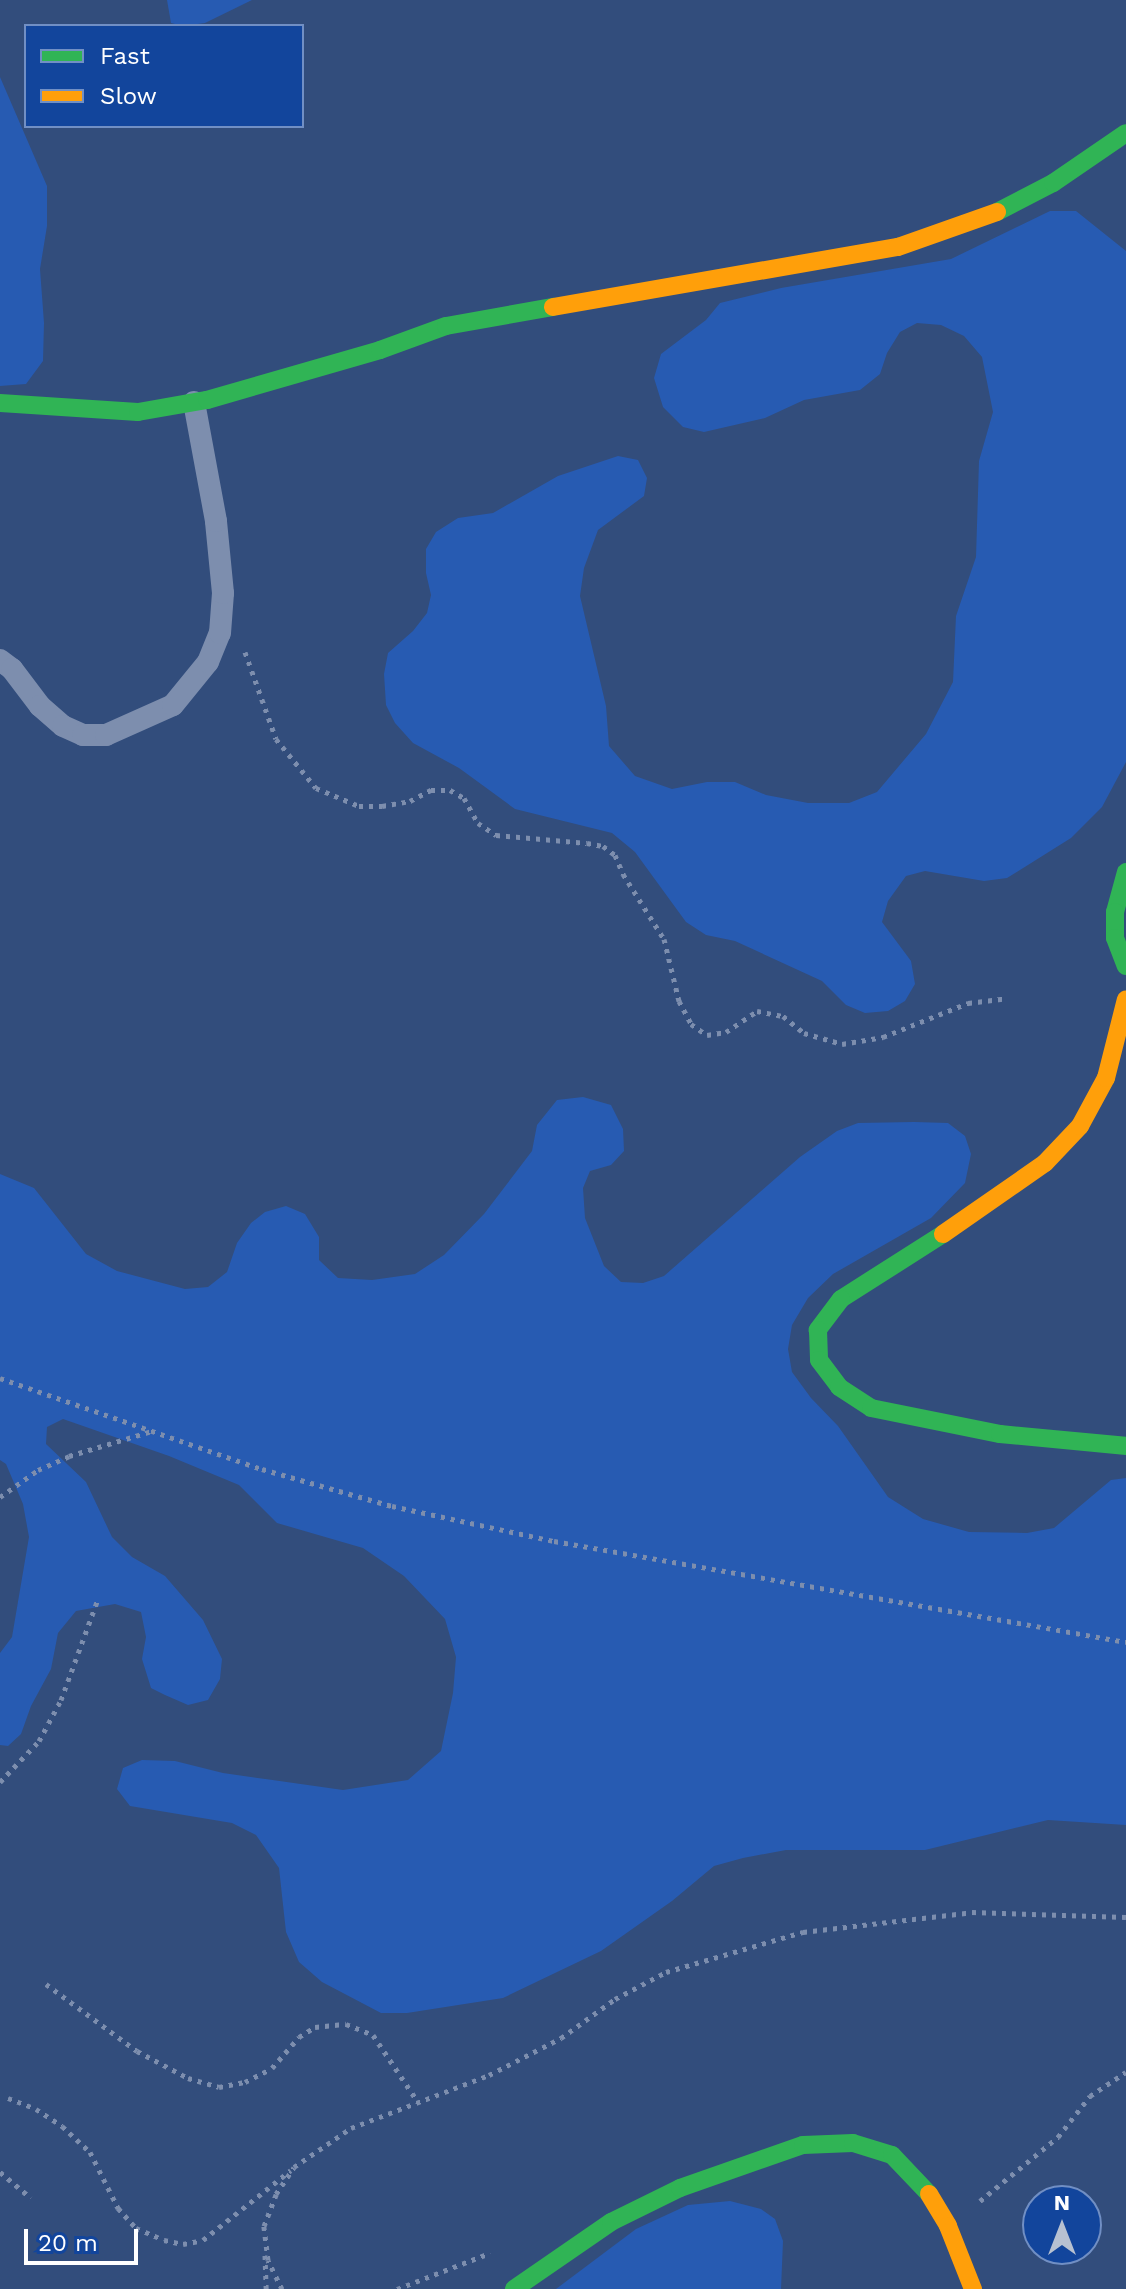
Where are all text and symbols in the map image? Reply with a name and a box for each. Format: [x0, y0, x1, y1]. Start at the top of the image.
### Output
legend [24, 24, 304, 128]
text: Fast [100, 42, 150, 70]
text: Slow [100, 82, 157, 110]
north arrow [1022, 2185, 1102, 2265]
text: N [1054, 2190, 1070, 2215]
scale bar [28, 2213, 142, 2263]
text: 20 m [38, 2229, 98, 2257]

